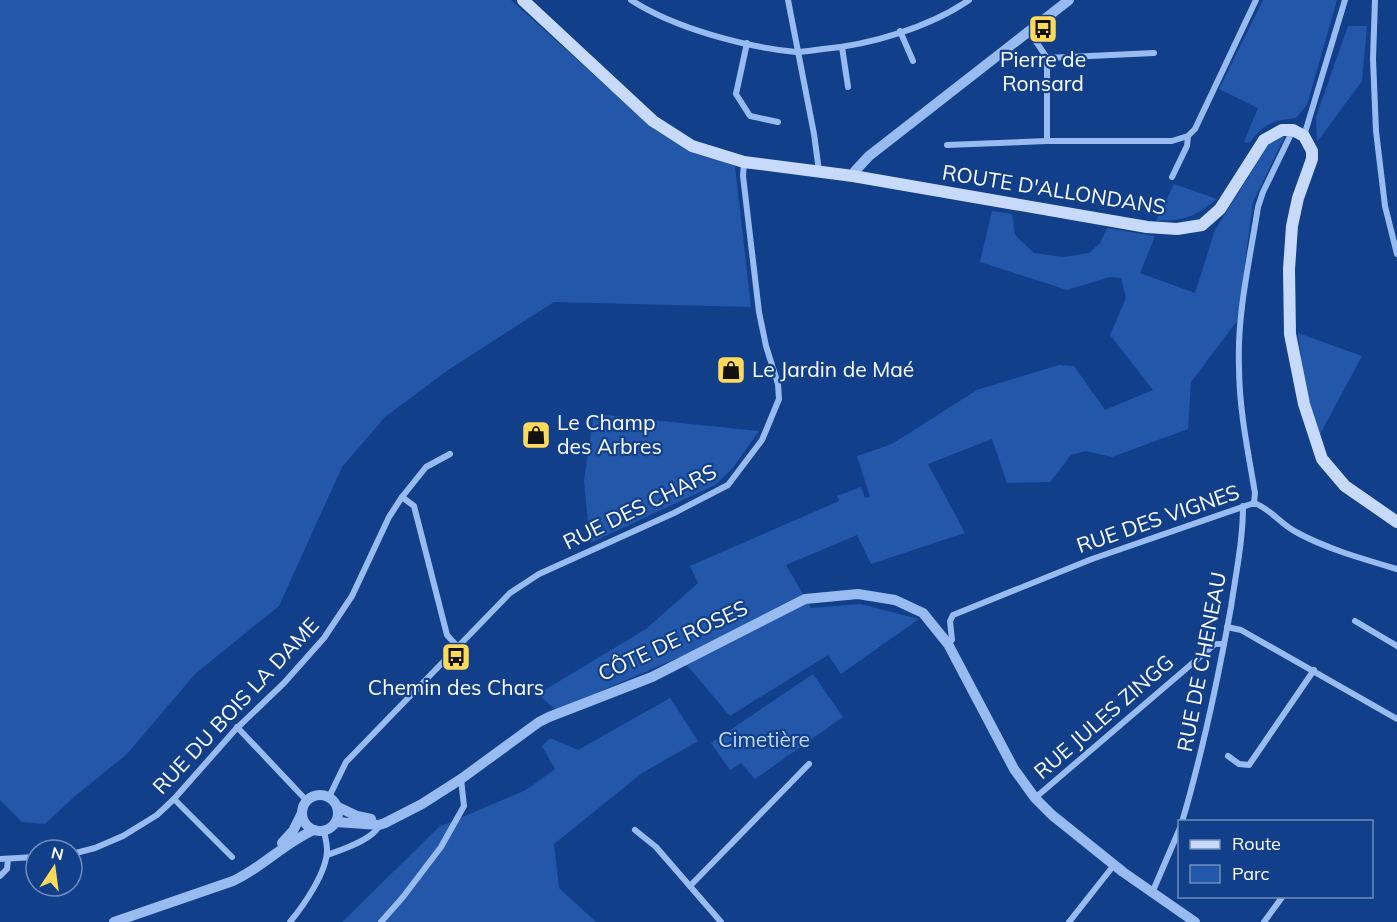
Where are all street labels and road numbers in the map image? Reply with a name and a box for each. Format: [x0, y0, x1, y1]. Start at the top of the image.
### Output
street label: ROUTE D'ALLONDANS [941, 159, 1168, 220]
street label: RUE DES CHARS [559, 458, 721, 555]
street label: RUE DES VIGNES [1073, 478, 1242, 558]
street label: RUE DE CHENEAU [1171, 570, 1231, 754]
street label: CÔTE DE ROSES [594, 594, 752, 686]
street label: RUE DU BOIS LA DAME [147, 612, 324, 799]
street label: RUE JULES ZINGG [1028, 649, 1178, 784]

